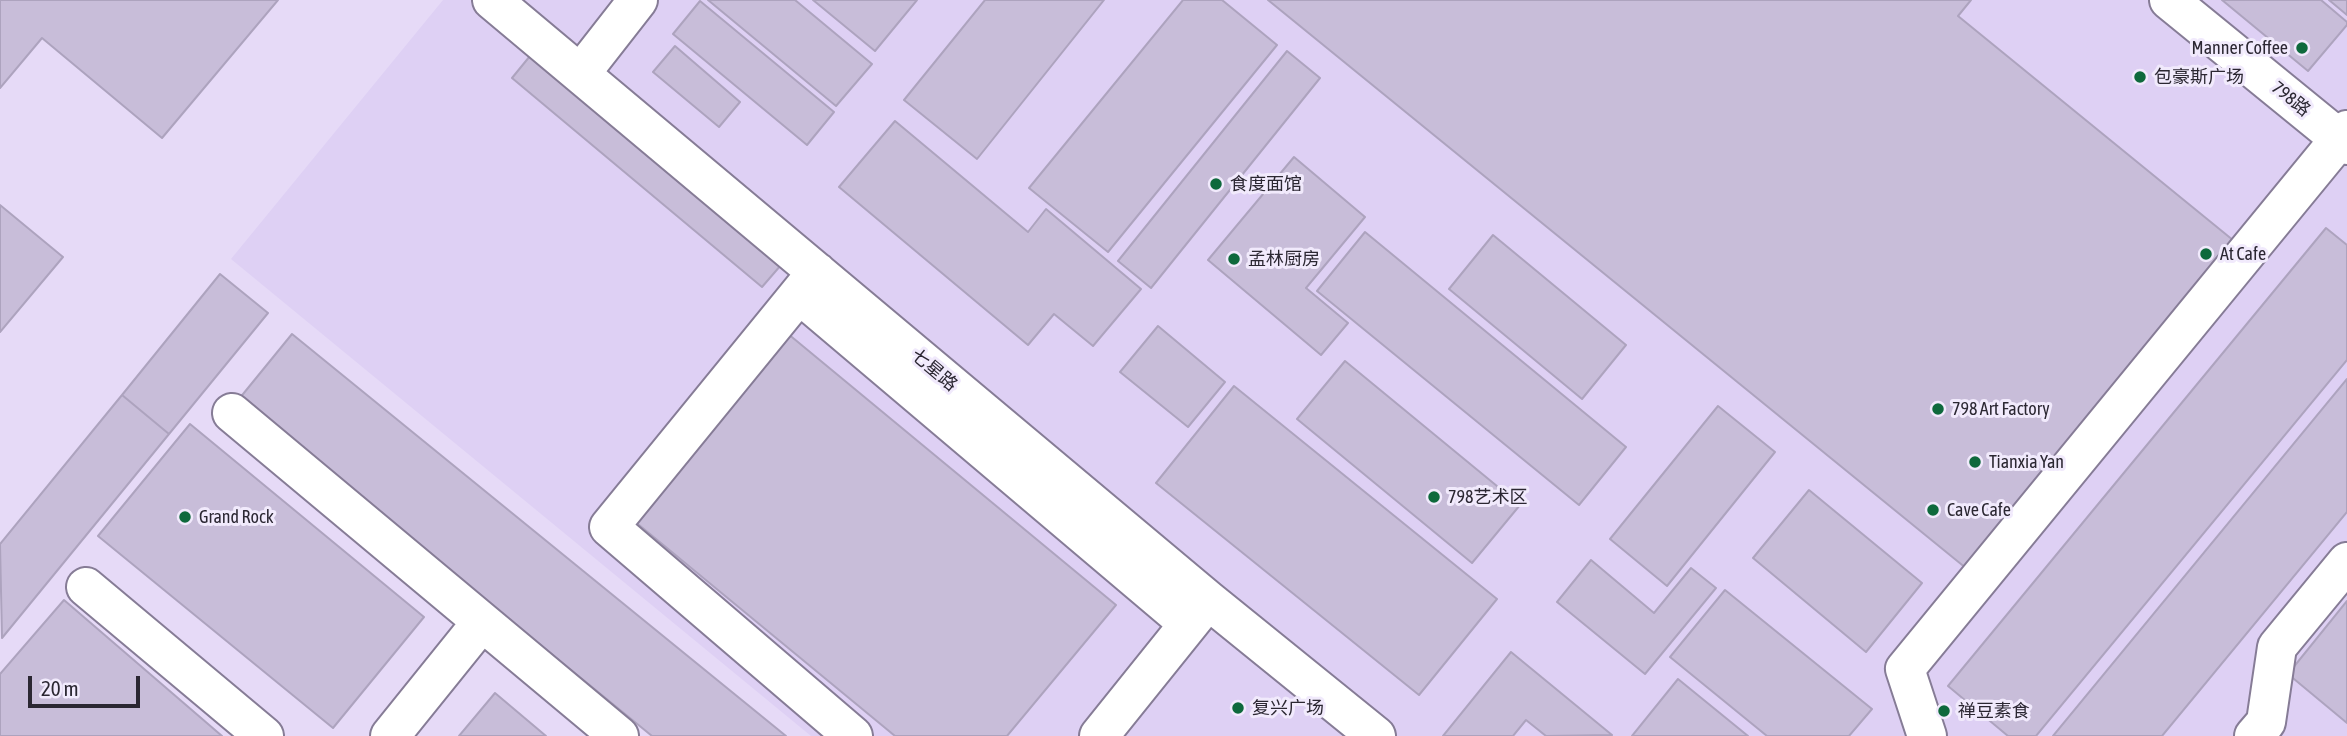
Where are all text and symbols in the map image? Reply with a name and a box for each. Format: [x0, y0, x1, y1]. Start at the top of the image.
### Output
place label: Manner Coffee [2192, 37, 2288, 59]
marker: Manner Coffee [2294, 40, 2310, 56]
place label: 包豪斯广场 [2154, 66, 2244, 88]
marker: 包豪斯广场 [2132, 69, 2148, 85]
street label: 798路 [2267, 77, 2315, 121]
place label: 食度面馆 [1230, 173, 1302, 195]
marker: 食度面馆 [1208, 176, 1224, 192]
place label: At Cafe [2220, 243, 2266, 265]
marker: At Cafe [2198, 246, 2214, 262]
place label: 孟林厨房 [1248, 248, 1320, 270]
marker: 孟林厨房 [1226, 251, 1242, 267]
street label: 七星路 [906, 344, 962, 396]
place label: 798 Art Factory [1952, 398, 2050, 420]
marker: 798 Art Factory [1930, 401, 1946, 417]
place label: Tianxia Yan [1989, 451, 2064, 473]
marker: Tianxia Yan [1967, 454, 1983, 470]
place label: 798艺术区 [1448, 486, 1527, 508]
marker: 798艺术区 [1426, 489, 1442, 505]
place label: Cave Cafe [1947, 499, 2011, 521]
marker: Cave Cafe [1925, 502, 1941, 518]
place label: Grand Rock [199, 506, 274, 528]
marker: Grand Rock [177, 509, 193, 525]
scale bar [32, 662, 144, 706]
text: 20 m [41, 676, 79, 700]
place label: 复兴广场 [1252, 697, 1324, 719]
marker: 复兴广场 [1230, 700, 1246, 716]
place label: 禅豆素食 [1958, 700, 2030, 722]
marker: 禅豆素食 [1936, 703, 1952, 719]

